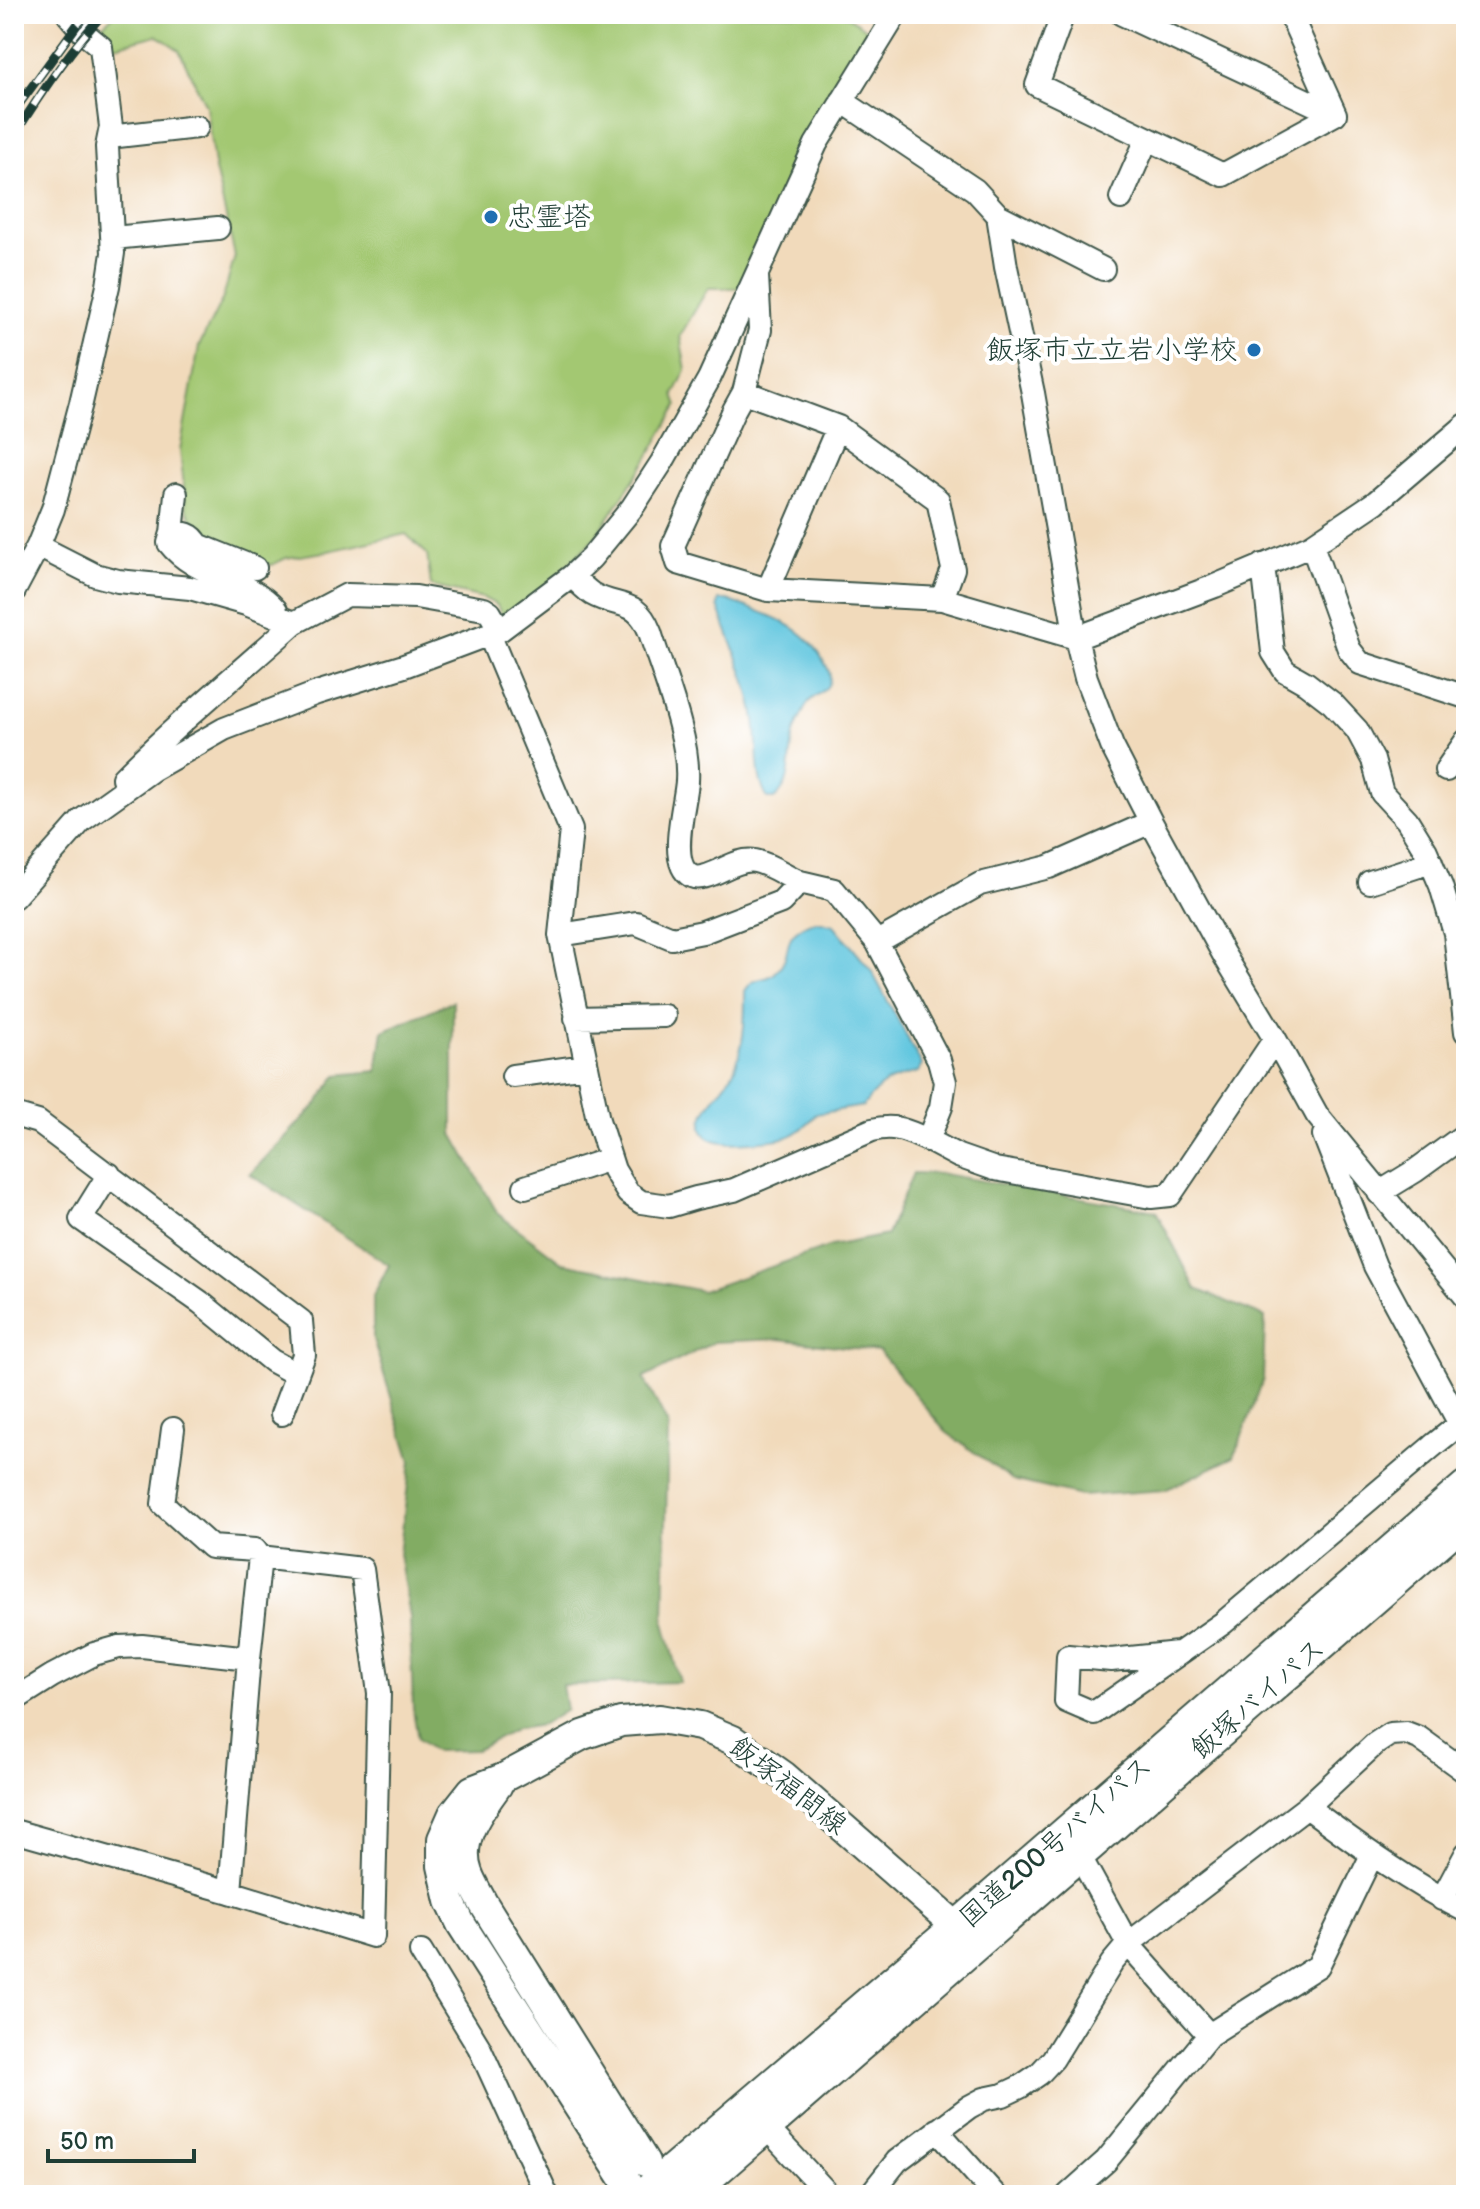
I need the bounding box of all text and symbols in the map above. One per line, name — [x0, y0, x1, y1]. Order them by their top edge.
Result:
place label: 忠霊塔 — [507, 201, 591, 234]
marker: 忠霊塔 — [482, 208, 500, 226]
place label: 飯塚市立立岩小学校 — [986, 334, 1238, 367]
marker: 飯塚市立立岩小学校 — [1245, 341, 1263, 359]
street label: 飯塚バイパス — [1184, 1632, 1332, 1766]
street label: 飯塚福間線 — [723, 1730, 853, 1842]
street label: 国道200号バイパス — [953, 1749, 1159, 1935]
scale bar — [48, 2113, 194, 2163]
text: 50 m — [60, 2127, 114, 2156]

